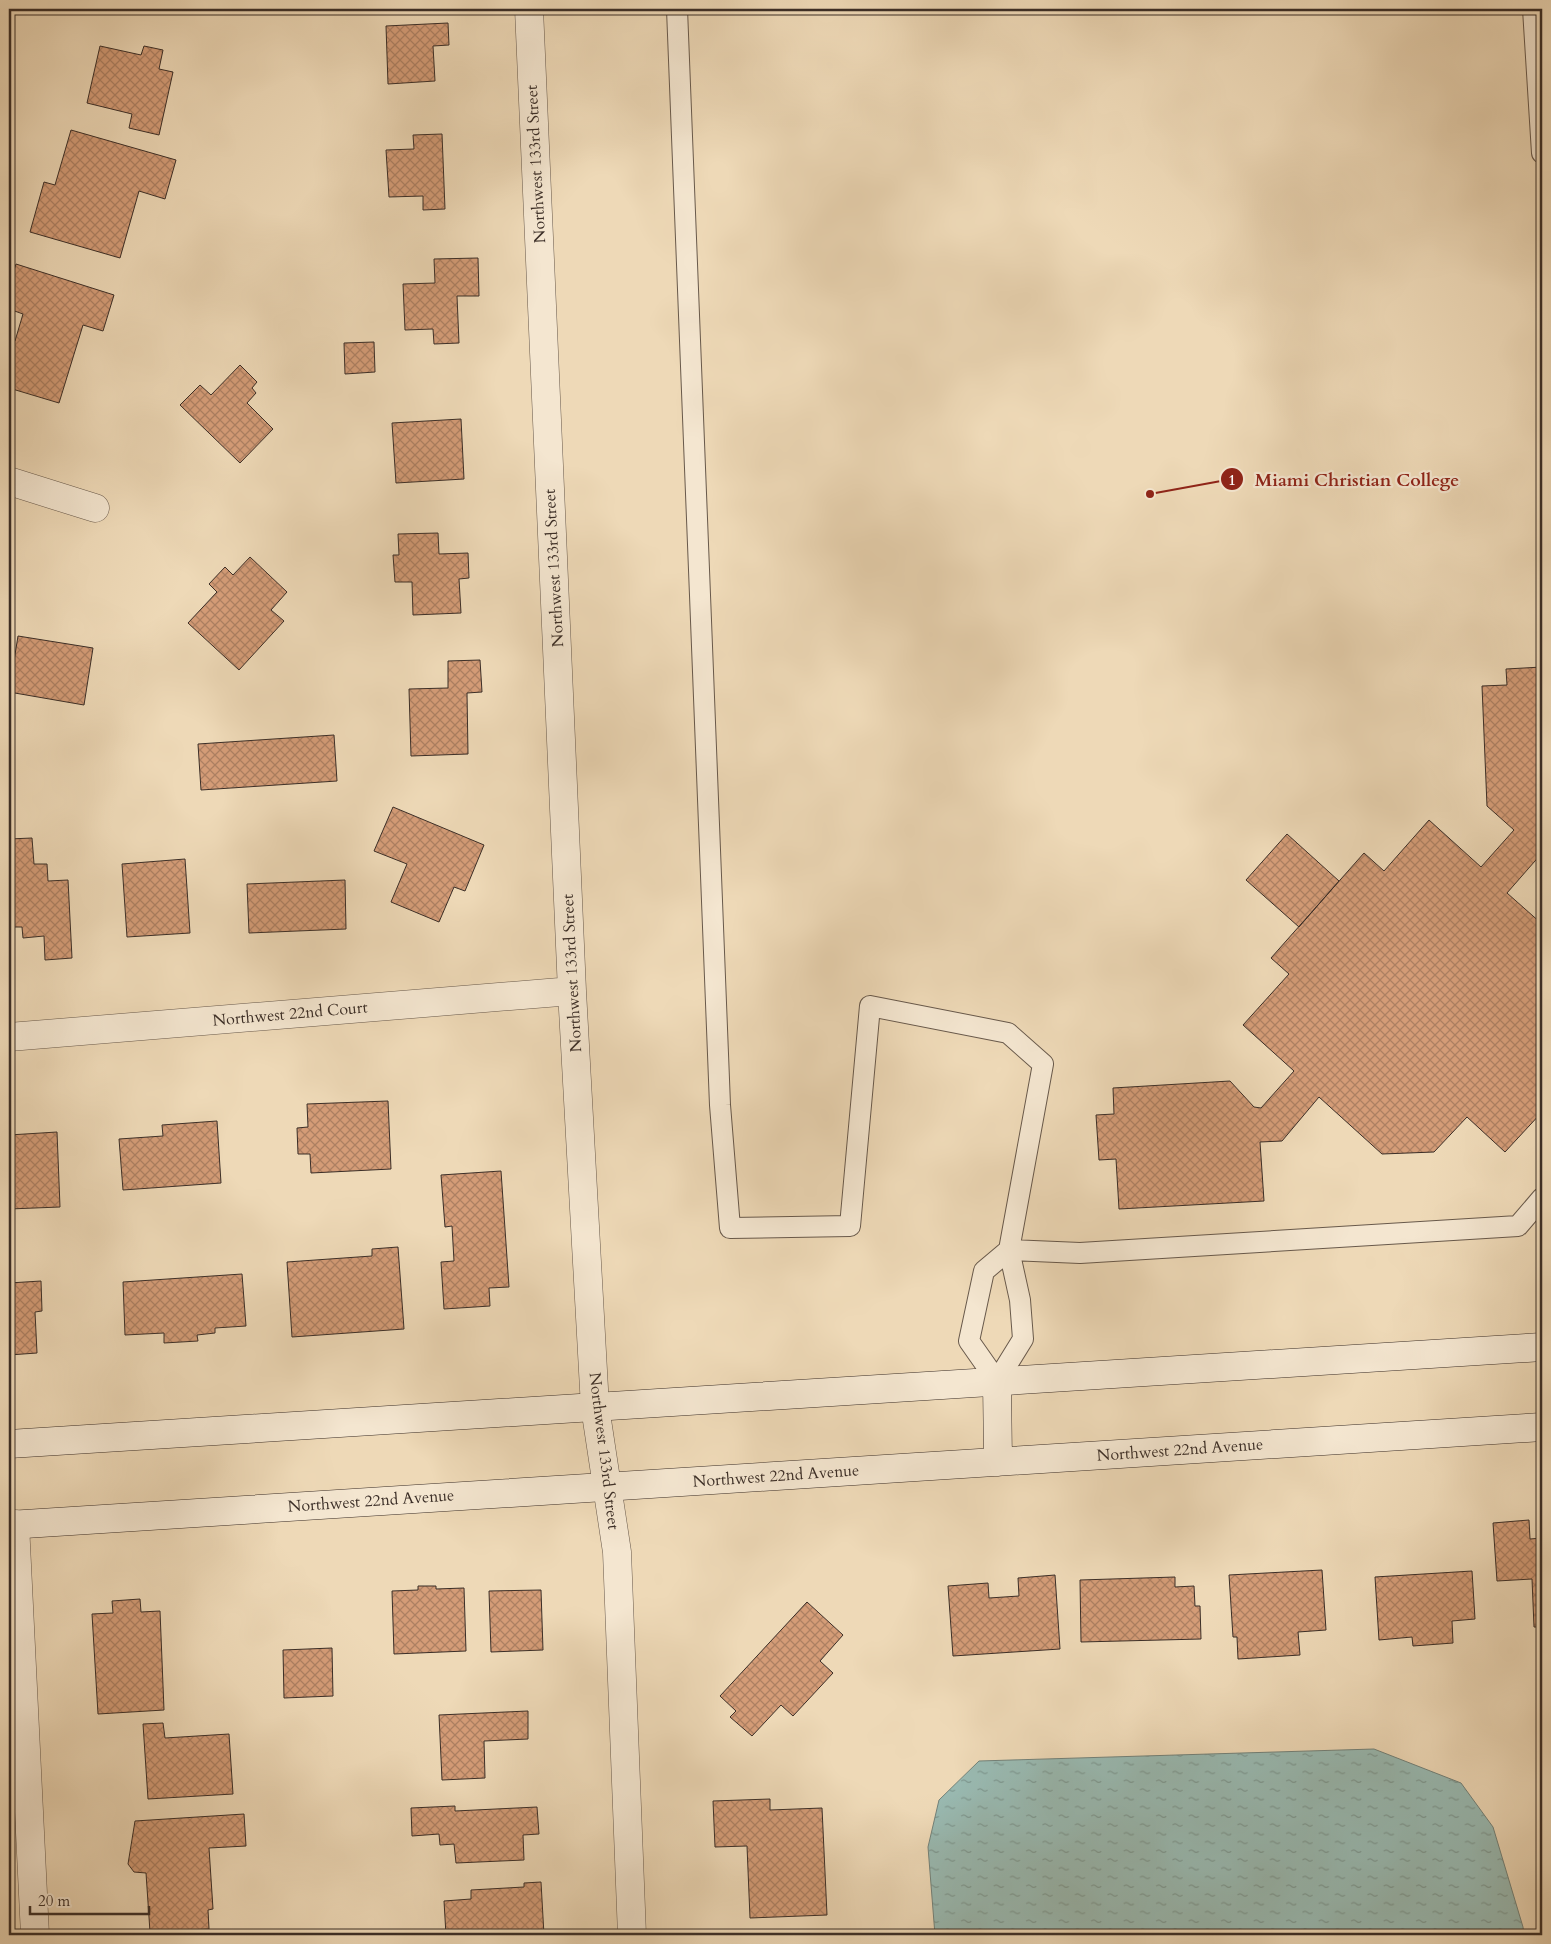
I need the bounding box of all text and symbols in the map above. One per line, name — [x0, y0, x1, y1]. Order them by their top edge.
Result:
street label: Northwest 133rd Street — [521, 84, 551, 244]
callout: Miami Christian College — [1219, 463, 1469, 496]
text: Miami Christian College — [1255, 468, 1459, 493]
text: 1 — [1228, 470, 1236, 490]
street label: Northwest 133rd Street — [539, 488, 569, 648]
street label: Northwest 133rd Street — [557, 893, 587, 1053]
street label: Northwest 22nd Court — [212, 996, 368, 1032]
street label: Northwest 133rd Street — [583, 1371, 625, 1531]
street label: Northwest 22nd Avenue — [1096, 1433, 1264, 1467]
street label: Northwest 22nd Avenue — [692, 1459, 860, 1493]
street label: Northwest 22nd Avenue — [287, 1484, 455, 1518]
scale bar — [30, 1884, 149, 1916]
text: 20 m — [38, 1891, 70, 1911]

